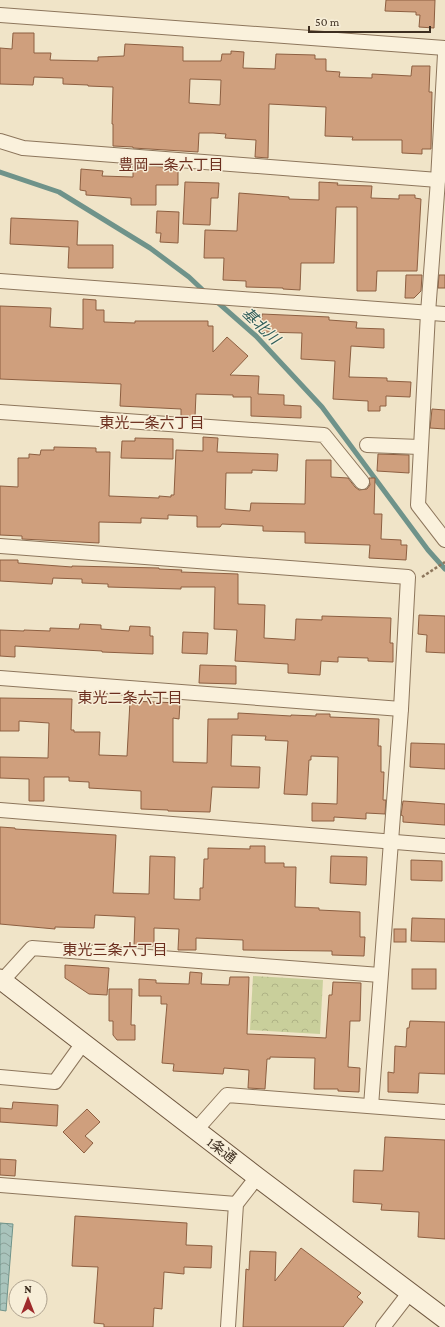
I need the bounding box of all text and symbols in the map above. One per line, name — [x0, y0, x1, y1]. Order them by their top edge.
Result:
scale bar — [309, 8, 430, 34]
text: 50 m — [315, 15, 340, 29]
district label: 豊岡一条六丁目 — [118, 157, 224, 173]
water label: 基北川 — [239, 305, 284, 349]
district label: 東光一条六丁目 — [99, 415, 205, 431]
district label: 東光二条六丁目 — [77, 690, 183, 706]
district label: 東光三条六丁目 — [62, 942, 168, 958]
street label: 1条通 — [204, 1134, 240, 1166]
north arrow — [8, 1279, 48, 1319]
text: N — [24, 1283, 32, 1295]

